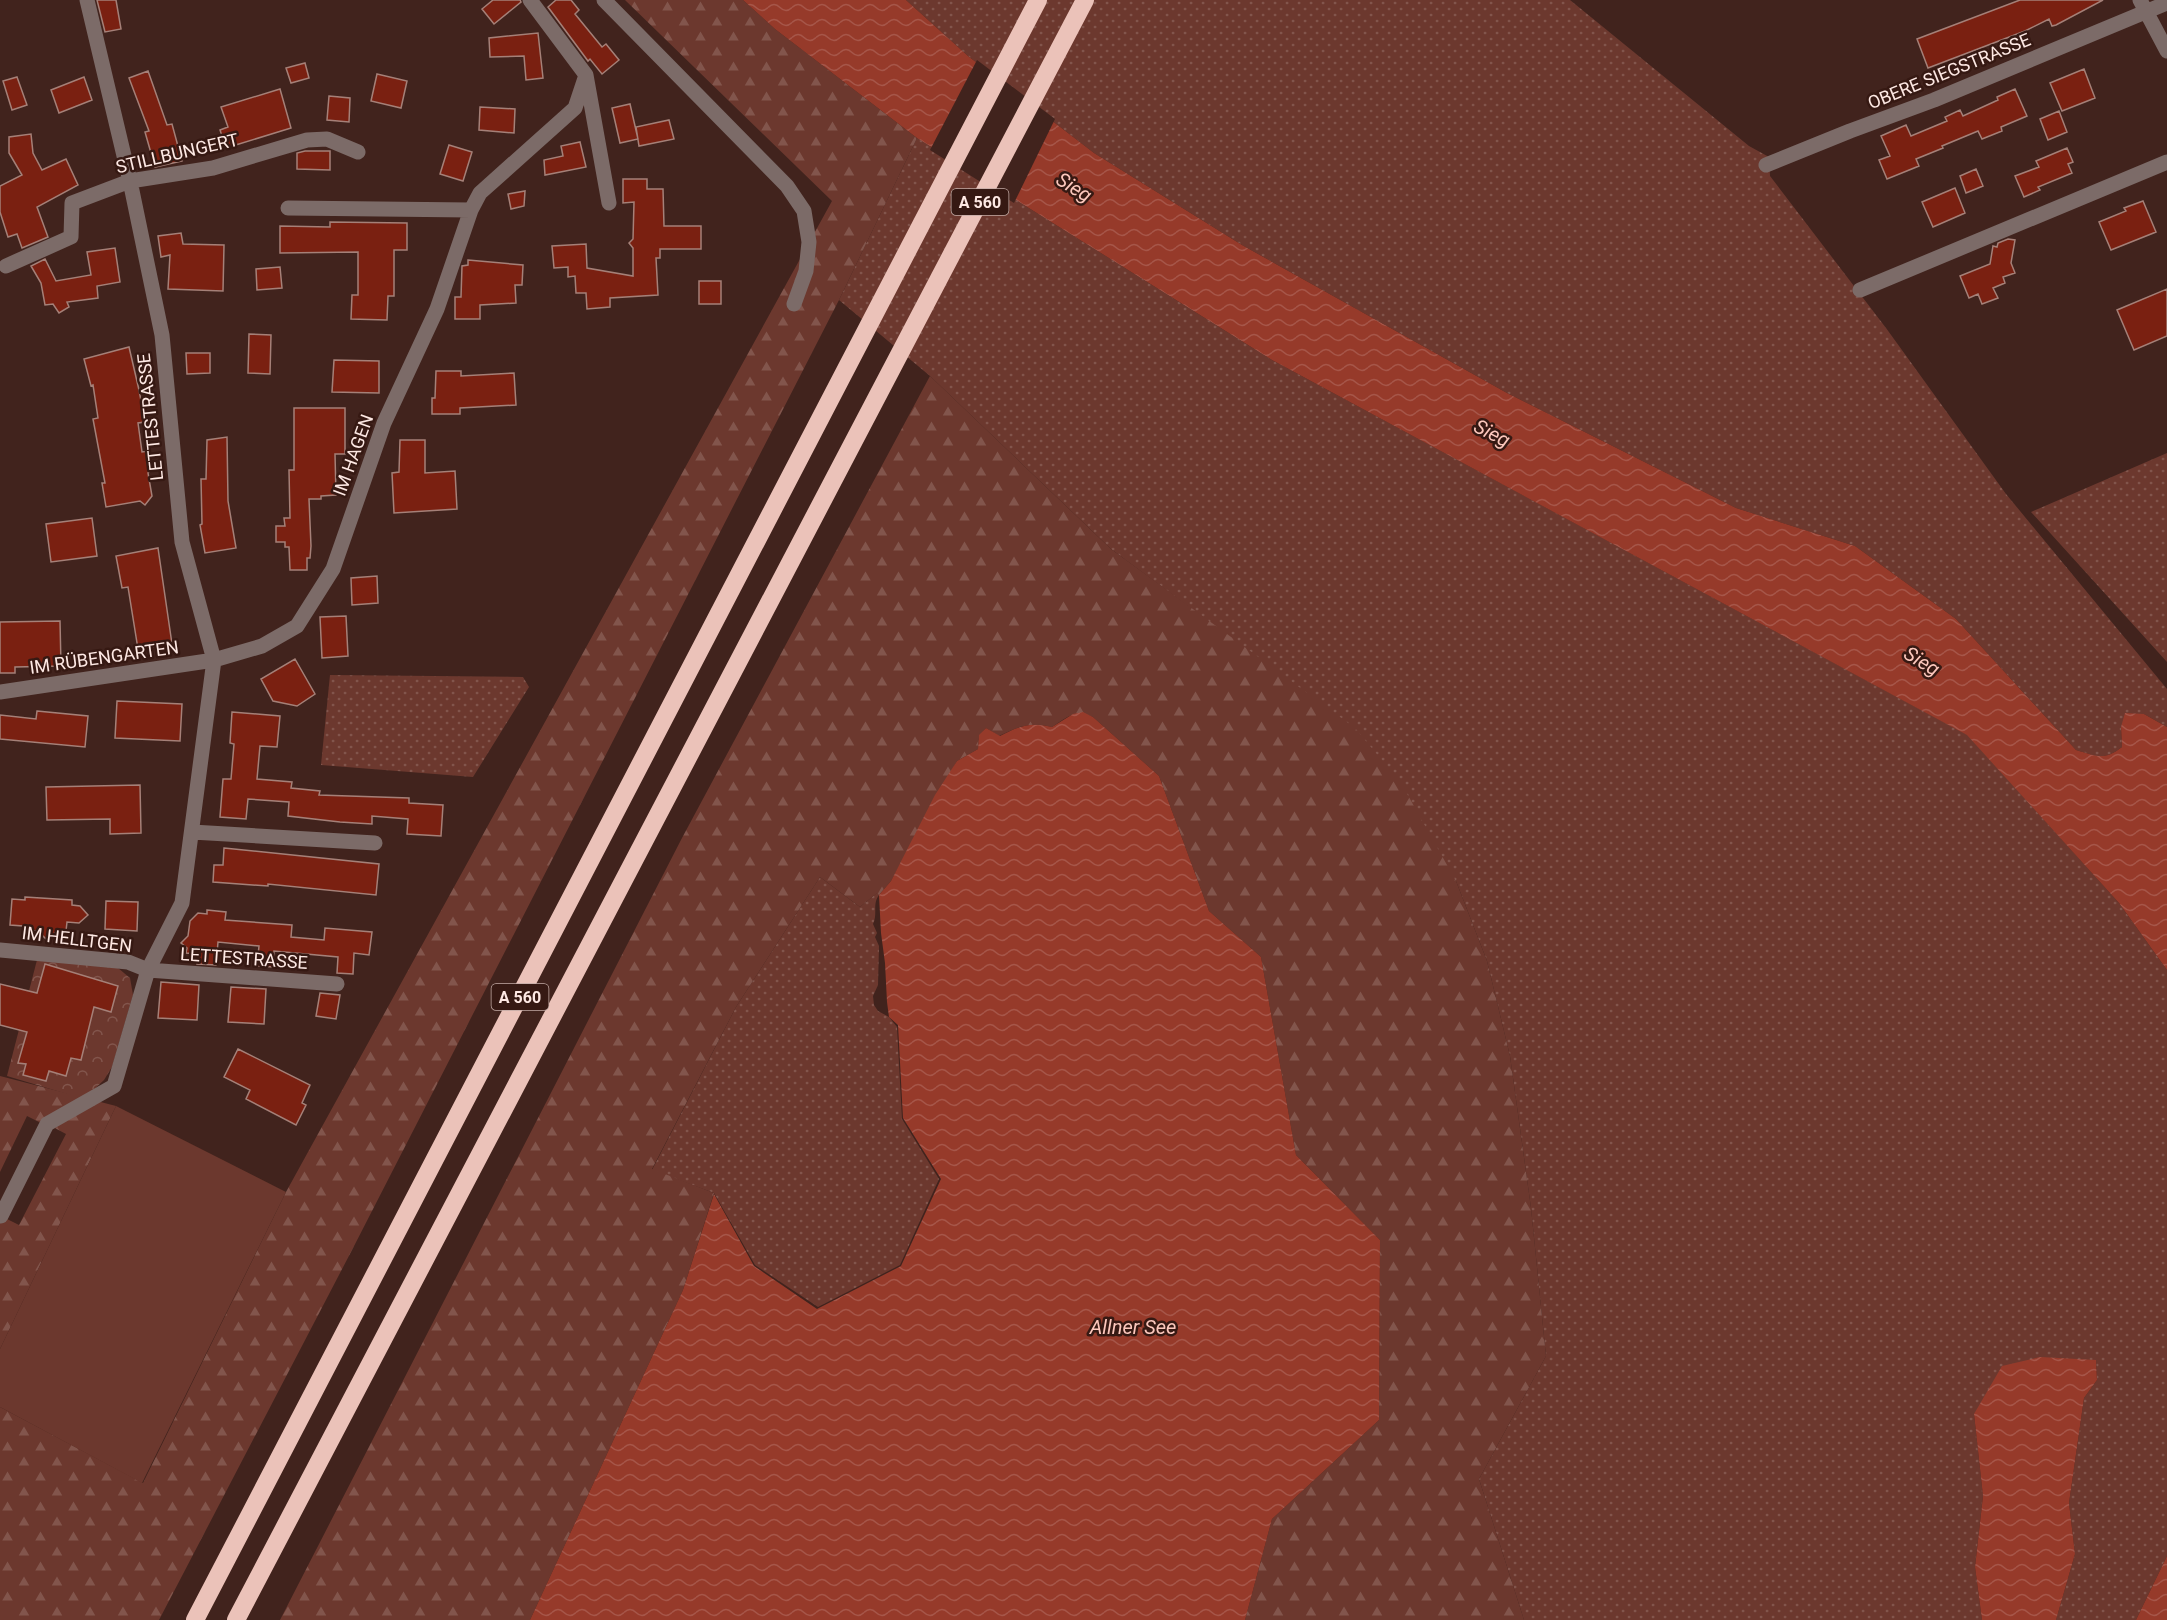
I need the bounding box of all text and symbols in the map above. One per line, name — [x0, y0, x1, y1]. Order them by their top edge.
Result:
street label: OBERE SIEGSTRASSE — [1865, 29, 2033, 113]
street label: STILLBUNGERT — [114, 129, 241, 177]
water label: Sieg — [1052, 167, 1096, 207]
road number: A 560 — [952, 189, 1008, 215]
street label: LETTESTRASSE — [133, 352, 167, 482]
street label: IM HAGEN — [329, 411, 377, 499]
water label: Sieg — [1470, 414, 1514, 452]
street label: IM RÜBENGARTEN — [28, 636, 180, 678]
water label: Sieg — [1900, 641, 1944, 681]
street label: IM HELLTGEN — [21, 922, 133, 956]
street label: LETTESTRASSE — [180, 943, 308, 973]
road number: A 560 — [492, 984, 548, 1010]
water label: Allner See — [1089, 1315, 1176, 1339]

